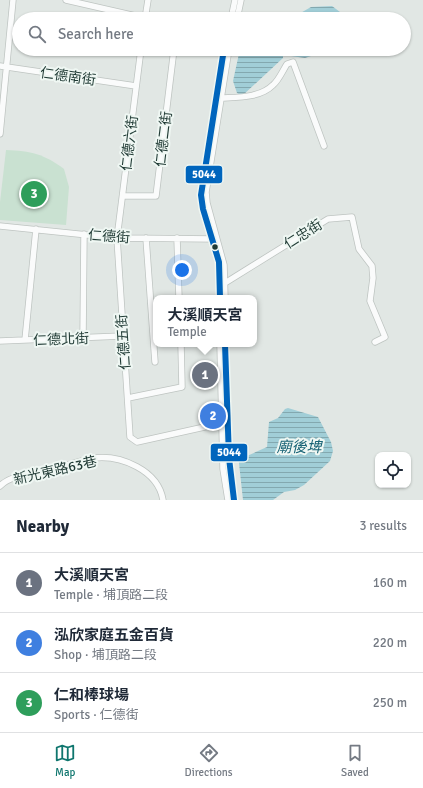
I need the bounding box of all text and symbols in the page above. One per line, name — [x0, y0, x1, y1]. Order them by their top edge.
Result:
search box — [12, 12, 411, 56]
icon: search — [26, 23, 48, 45]
text: Search here — [58, 25, 134, 43]
street label: 仁德南街 — [39, 64, 97, 89]
street label: 仁德二街 — [152, 110, 175, 168]
street label: 仁德六街 — [118, 114, 141, 172]
line badge: 5044 — [185, 165, 223, 184]
text: 5044 — [192, 168, 216, 181]
pin: 3 — [21, 179, 47, 209]
street label: 仁忠街 — [281, 216, 326, 253]
street label: 仁德街 — [87, 227, 131, 246]
unlabelled marker — [210, 242, 220, 252]
your location — [172, 260, 192, 280]
popup — [153, 295, 257, 347]
text: 大溪順天宮 — [167, 306, 243, 324]
street label: 仁德五街 — [113, 313, 134, 370]
text: Temple — [167, 324, 207, 340]
street label: 仁德北街 — [33, 330, 89, 349]
pin: 1 — [192, 360, 218, 390]
pin: 2 — [200, 401, 226, 431]
water label: 廟後埤 — [276, 438, 323, 456]
line badge: 5044 — [210, 443, 248, 462]
text: 5044 — [217, 446, 241, 459]
map controls — [375, 452, 411, 488]
button: locate — [375, 452, 411, 488]
street label: 新光東路63巷 — [12, 453, 98, 488]
text: Nearby — [16, 516, 69, 537]
text: 3 results — [359, 518, 407, 534]
text: 大溪順天宮 — [54, 566, 129, 584]
text: 1 — [25, 575, 33, 591]
text: 160 m — [373, 575, 407, 591]
text: Temple · 埔頂路二段 — [54, 587, 168, 603]
text: 泓欣家庭五金百貨 — [54, 626, 174, 644]
text: 2 — [25, 635, 33, 651]
text: 220 m — [373, 635, 407, 651]
text: Shop · 埔頂路二段 — [54, 647, 157, 663]
text: 仁和棒球場 — [54, 686, 129, 704]
text: 3 — [25, 695, 33, 711]
text: 250 m — [373, 695, 407, 711]
text: Sports · 仁德街 — [54, 707, 139, 723]
tab: Map — [54, 742, 76, 779]
tab: Directions — [185, 742, 233, 779]
tab: Saved — [341, 742, 369, 779]

